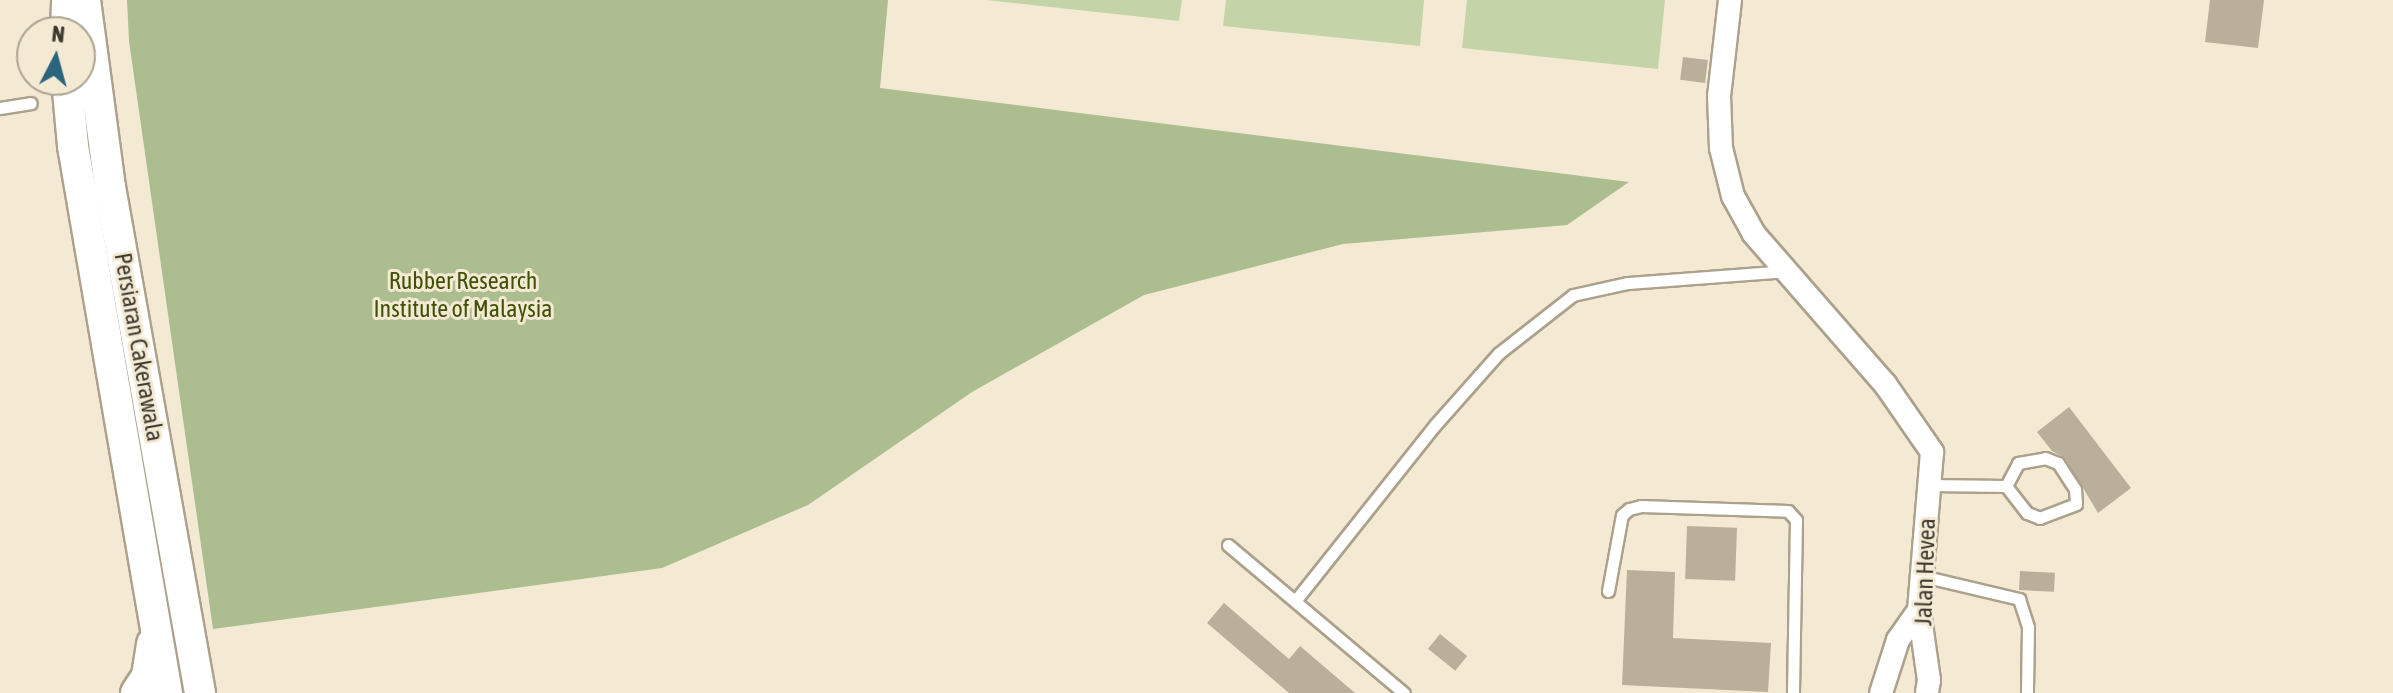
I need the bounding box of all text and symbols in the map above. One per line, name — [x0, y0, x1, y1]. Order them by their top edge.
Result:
north arrow — [16, 16, 96, 96]
text: N — [50, 21, 66, 48]
street label: Persiaran Cakerawala — [108, 251, 170, 443]
park label: Rubber Research Institute of Malaysia — [373, 267, 553, 323]
street label: Jalan Hevea — [1909, 518, 1941, 626]

